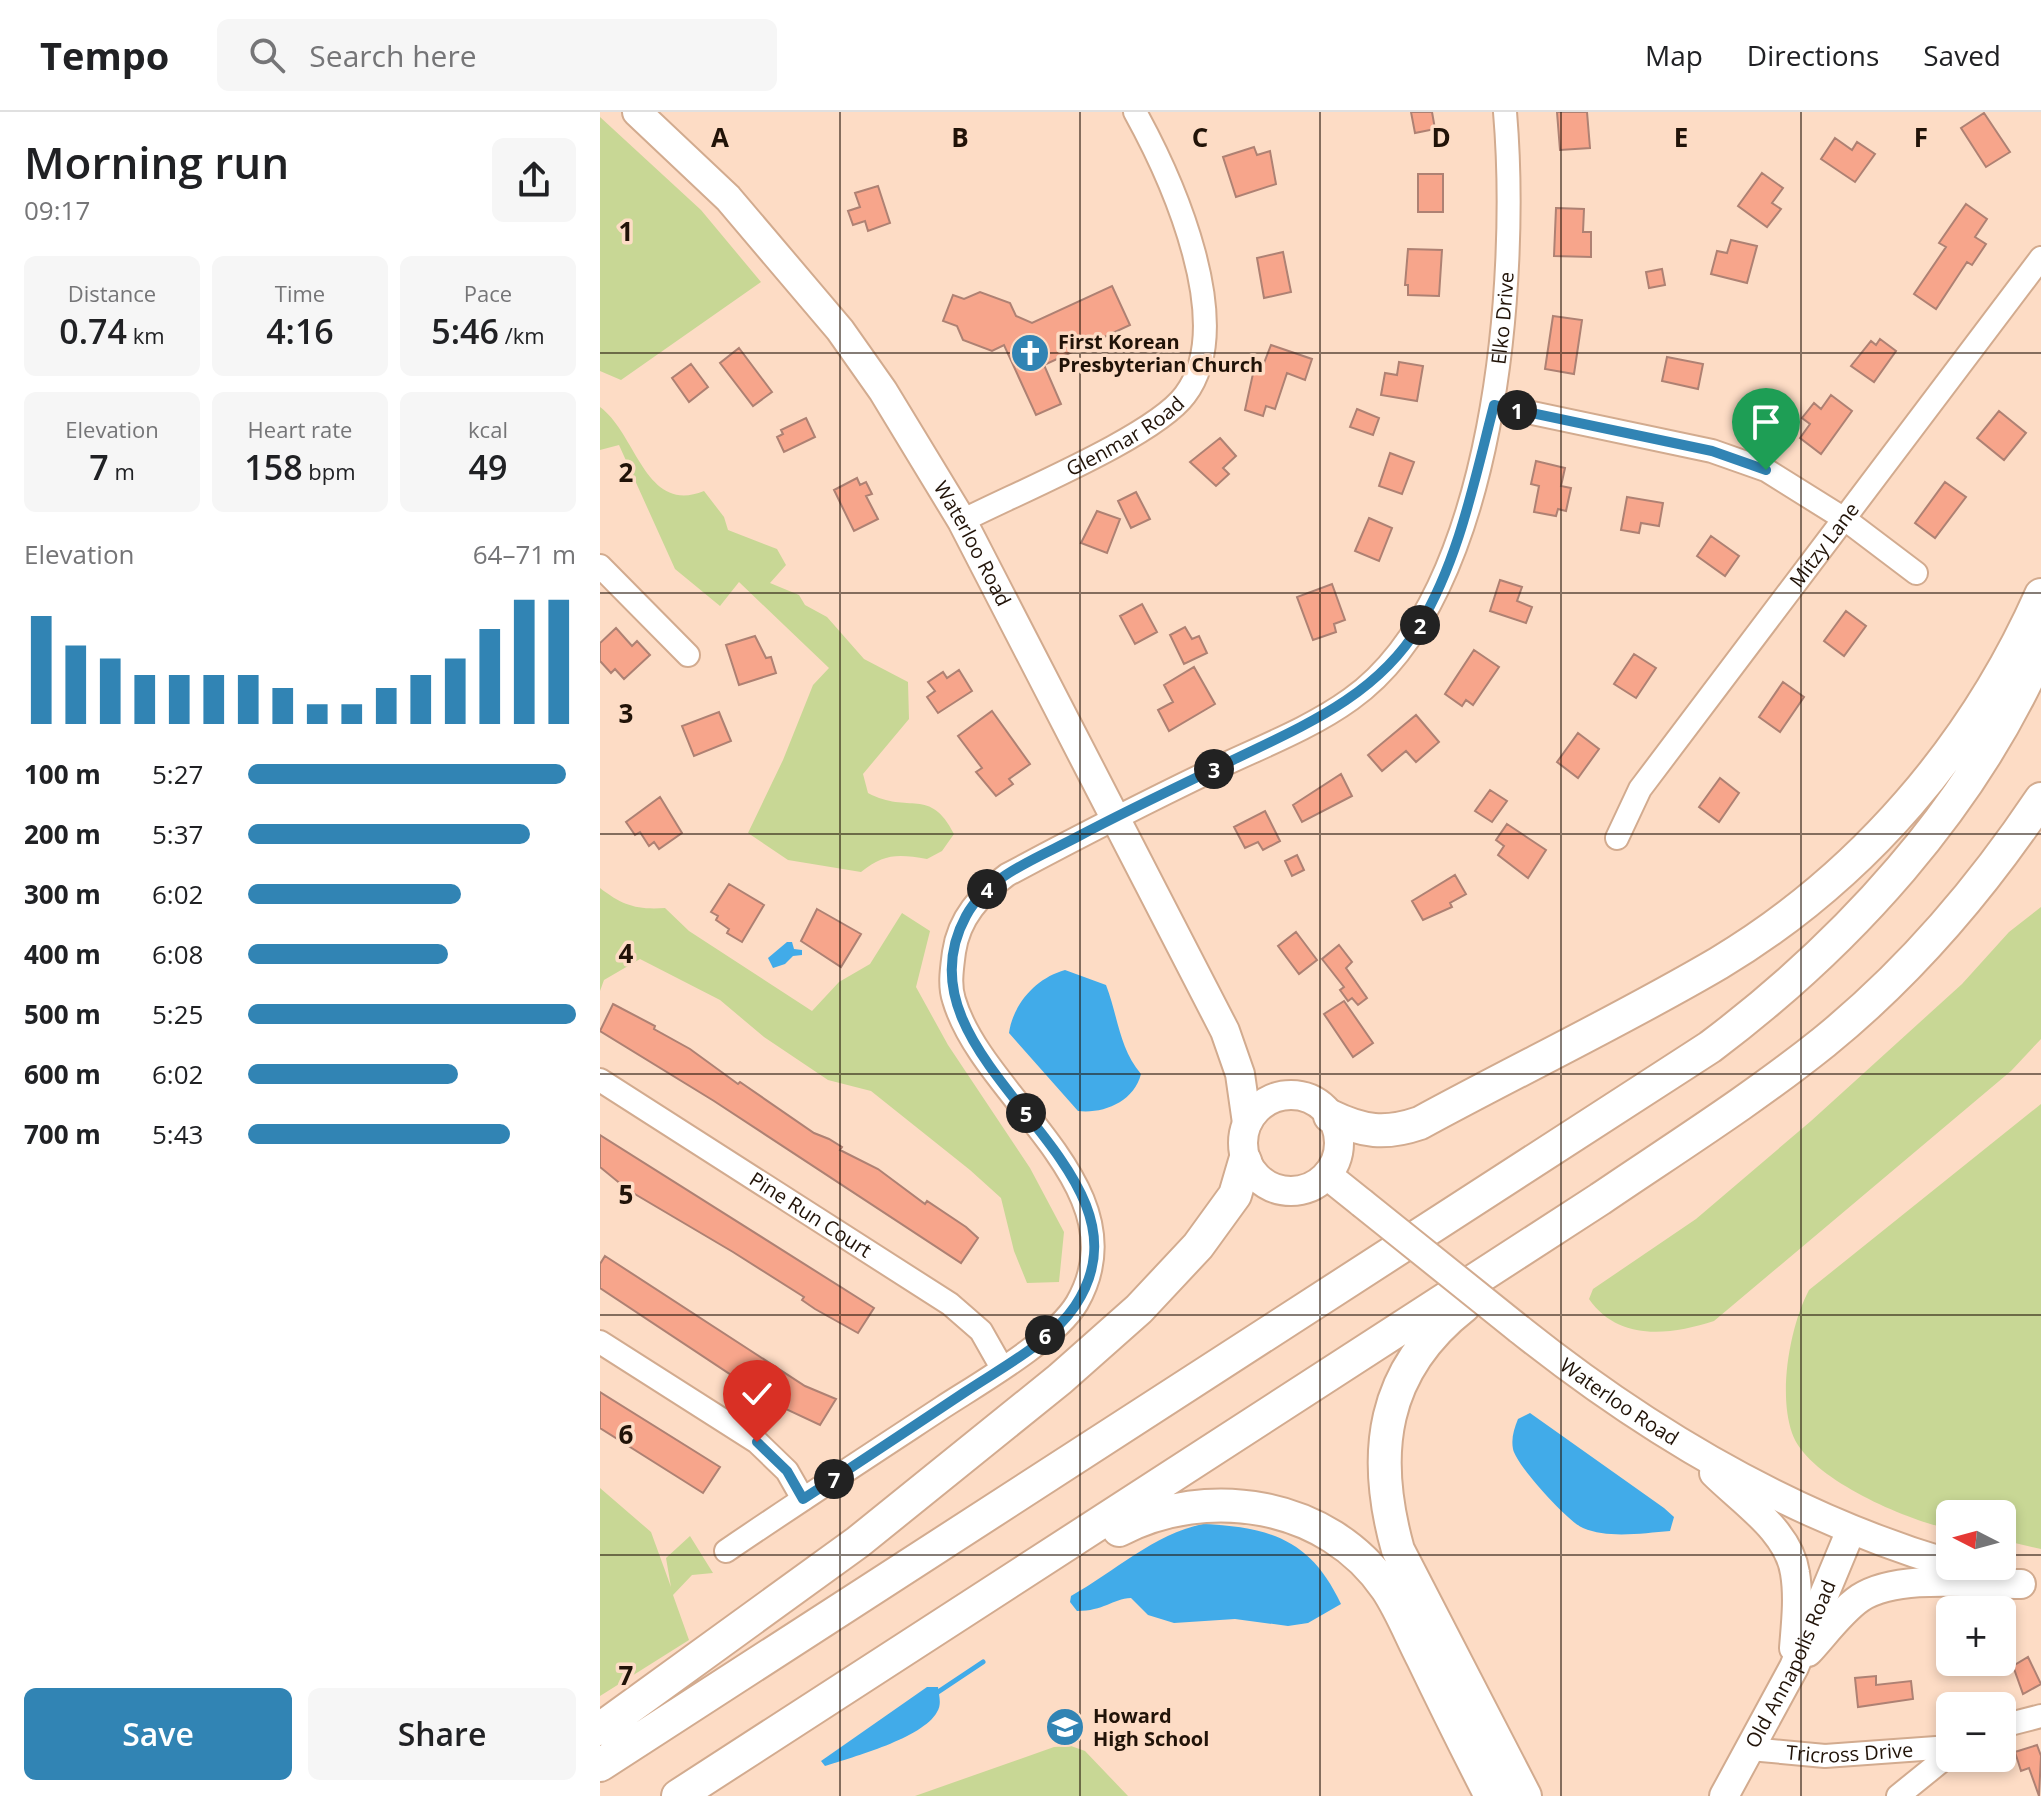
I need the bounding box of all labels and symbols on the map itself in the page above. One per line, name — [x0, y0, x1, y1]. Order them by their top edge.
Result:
text: A — [711, 119, 729, 155]
text: B — [951, 119, 969, 155]
text: C — [1192, 119, 1208, 155]
text: D — [1431, 119, 1451, 155]
text: E — [1674, 119, 1688, 155]
text: F — [1914, 119, 1928, 155]
text: 1 — [619, 213, 633, 249]
street label: Elko Drive — [1484, 271, 1520, 366]
place label: First Korean Presbyterian Church — [1058, 328, 1263, 378]
church icon: First Korean Presbyterian Church — [1009, 332, 1051, 374]
pin — [1732, 388, 1800, 470]
street label: Glenmar Road — [1061, 390, 1190, 482]
pin: 1 — [1497, 390, 1537, 430]
text: 2 — [619, 454, 634, 490]
street label: Waterloo Road — [928, 476, 1018, 611]
street label: Mitzy Lane — [1783, 497, 1865, 593]
pin: 2 — [1400, 605, 1440, 645]
text: 3 — [619, 695, 633, 731]
pin: 3 — [1194, 749, 1234, 789]
pin: 4 — [967, 869, 1007, 909]
text: 4 — [619, 935, 634, 971]
pin: 5 — [1006, 1093, 1046, 1133]
street label: Pine Run Court — [745, 1165, 877, 1263]
text: 5 — [619, 1176, 633, 1212]
pin: 6 — [1025, 1315, 1065, 1355]
street label: Waterloo Road — [1555, 1351, 1684, 1451]
pin — [723, 1360, 791, 1442]
text: 6 — [619, 1416, 634, 1452]
pin: 7 — [814, 1459, 854, 1499]
north arrow — [1936, 1500, 2016, 1580]
street label: Old Annapolis Road — [1739, 1576, 1842, 1753]
text: 7 — [619, 1657, 634, 1693]
place label: Howard High School — [1093, 1702, 1209, 1752]
school or university icon: Howard High School — [1044, 1706, 1086, 1748]
street label: Tricross Drive — [1785, 1736, 1914, 1769]

